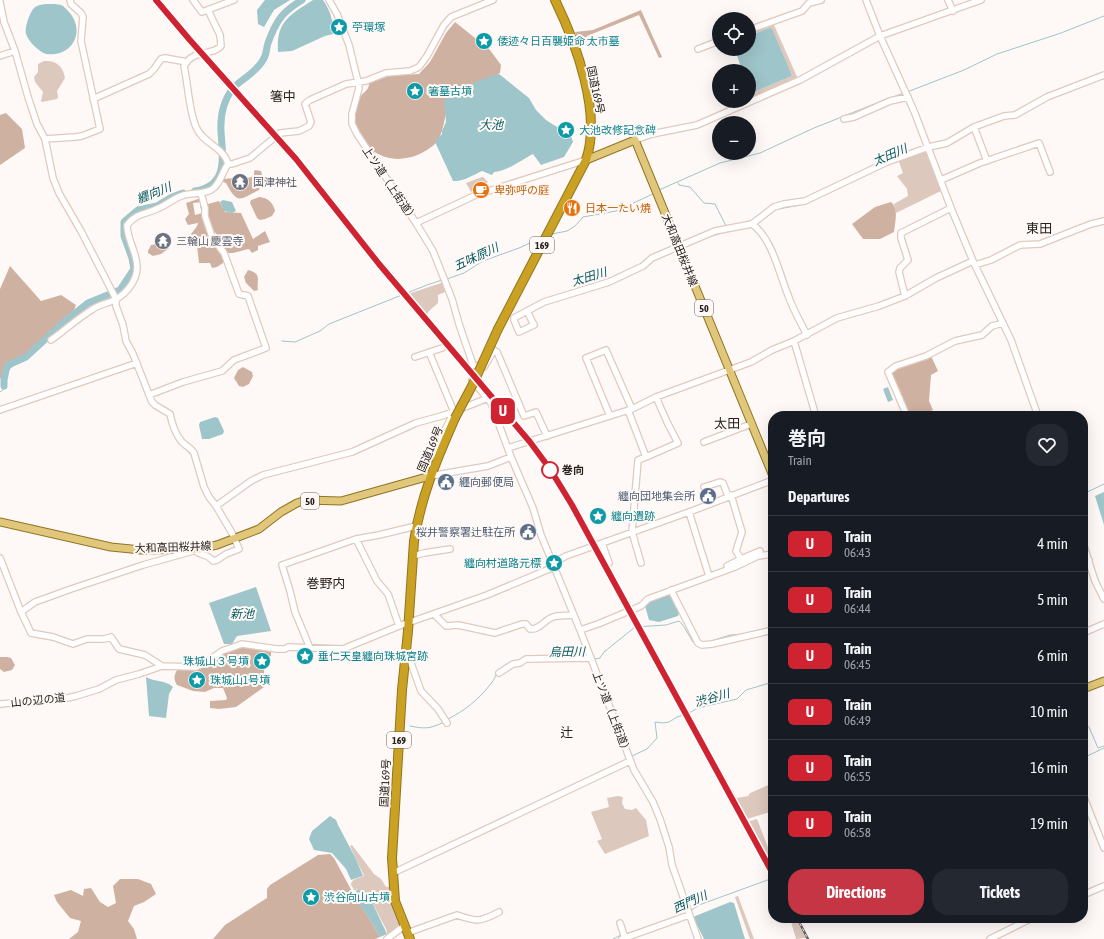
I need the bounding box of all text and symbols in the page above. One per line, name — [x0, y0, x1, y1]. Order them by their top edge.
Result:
map controls — [712, 12, 756, 160]
button: locate — [712, 12, 756, 56]
place icon: 苧環塚 — [329, 17, 349, 37]
place label: 苧環塚 — [352, 21, 385, 33]
place icon: 倭迹々日百襲姫命 太市墓 — [474, 31, 494, 51]
place label: 倭迹々日百襲姫命 太市墓 — [497, 35, 620, 47]
button: + — [712, 64, 756, 108]
street label: 国道169号 — [585, 65, 607, 115]
place icon: 箸墓古墳 — [405, 81, 425, 101]
place label: 箸墓古墳 — [428, 85, 472, 97]
district label: 箸中 — [270, 89, 296, 104]
button: − — [712, 116, 756, 160]
water label: 大池 — [479, 118, 504, 132]
place icon: 大池改修記念碑 — [556, 120, 576, 140]
place label: 大池改修記念碑 — [579, 124, 656, 136]
water label: 太田川 — [871, 141, 911, 168]
street label: 上ツ道（上街道） — [360, 144, 420, 224]
temple icon: 国津神社 — [230, 172, 250, 192]
place label: 国津神社 — [253, 176, 297, 188]
water label: 纒向川 — [135, 179, 175, 206]
cafe icon: 卑弥呼の庭 — [471, 180, 491, 200]
place label: 卑弥呼の庭 — [494, 184, 549, 196]
restaurant icon: 日本一たい焼 — [562, 198, 582, 218]
place label: 日本一たい焼 — [585, 202, 651, 214]
street label: 大和高田桜井線 — [660, 212, 700, 288]
district label: 東田 — [1026, 221, 1052, 236]
temple icon: 三輪山 慶雲寺 — [153, 231, 173, 251]
place label: 三輪山 慶雲寺 — [176, 235, 244, 247]
road number: 169 — [530, 237, 554, 253]
water label: 五味原川 — [451, 240, 503, 273]
water label: 太田川 — [570, 264, 610, 289]
road number: 50 — [695, 300, 713, 316]
line badge: U — [490, 398, 516, 424]
text: U — [499, 403, 507, 419]
district label: 太田 — [714, 416, 740, 431]
street label: 国道169号 — [415, 424, 445, 474]
button: heart — [1026, 424, 1068, 466]
text: 巻向 — [788, 427, 826, 449]
text: Train — [788, 453, 812, 468]
marker: 巻向 — [541, 461, 559, 479]
place label: 巻向 — [562, 464, 584, 476]
public building icon: 纒向郵便局 — [436, 472, 456, 492]
place label: 纒向郵便局 — [459, 476, 514, 488]
public building icon: 纏向団地集会所 — [698, 486, 718, 506]
text: Departures — [788, 488, 850, 505]
place label: 纏向団地集会所 — [618, 490, 696, 502]
road number: 50 — [301, 493, 319, 509]
place icon: 纏向遺跡 — [588, 506, 608, 526]
place label: 纏向遺跡 — [611, 510, 655, 522]
public building icon: 桜井警察署辻駐在所 — [518, 522, 538, 542]
place label: 桜井警察署辻駐在所 — [416, 526, 516, 538]
text: Train — [844, 528, 872, 545]
text: 4 min — [1037, 535, 1068, 552]
text: U — [806, 536, 814, 552]
street label: 大和高田桜井線 — [134, 540, 212, 554]
text: 06:43 — [844, 545, 871, 560]
place icon: 纏向村道路元標 — [544, 553, 564, 573]
place label: 纏向村道路元標 — [464, 557, 541, 569]
district label: 巻野内 — [306, 576, 346, 591]
text: Train — [844, 584, 872, 601]
text: 5 min — [1037, 591, 1068, 608]
text: U — [806, 592, 814, 608]
text: 06:44 — [844, 601, 871, 616]
water label: 新池 — [230, 607, 255, 621]
text: Train — [844, 640, 872, 657]
water label: 烏田川 — [549, 645, 587, 659]
place icon: 垂仁天皇纏向珠城宮跡 — [295, 646, 315, 666]
text: 6 min — [1037, 647, 1068, 664]
text: U — [806, 648, 814, 664]
place label: 垂仁天皇纏向珠城宮跡 — [318, 650, 428, 662]
place icon: 珠城山３号墳 — [252, 651, 272, 671]
place label: 珠城山３号墳 — [183, 655, 249, 667]
text: 06:45 — [844, 657, 871, 672]
place icon: 珠城山1号墳 — [187, 670, 207, 690]
street label: 上ツ道（上街道） — [591, 670, 633, 756]
place label: 珠城山1号墳 — [210, 674, 270, 686]
water label: 渋谷川 — [693, 686, 733, 710]
street label: 山の辺の道 — [10, 691, 66, 709]
text: Train — [844, 696, 872, 713]
text: 10 min — [1030, 703, 1068, 720]
text: U — [806, 704, 814, 720]
text: 06:49 — [844, 713, 871, 728]
district label: 辻 — [560, 725, 574, 740]
road number: 169 — [387, 732, 411, 748]
text: Train — [844, 752, 872, 769]
street label: 国道169号 — [378, 758, 392, 808]
text: 16 min — [1030, 759, 1068, 776]
text: U — [806, 760, 814, 776]
text: 06:55 — [844, 769, 871, 784]
text: Train — [844, 808, 872, 825]
text: 19 min — [1030, 815, 1068, 832]
text: U — [806, 816, 814, 832]
text: 06:58 — [844, 825, 871, 840]
button: Directions — [788, 869, 924, 915]
button: Tickets — [932, 869, 1068, 915]
place icon: 渋谷向山古墳 — [301, 887, 321, 907]
water label: 西門川 — [671, 887, 711, 916]
place label: 渋谷向山古墳 — [324, 891, 390, 903]

